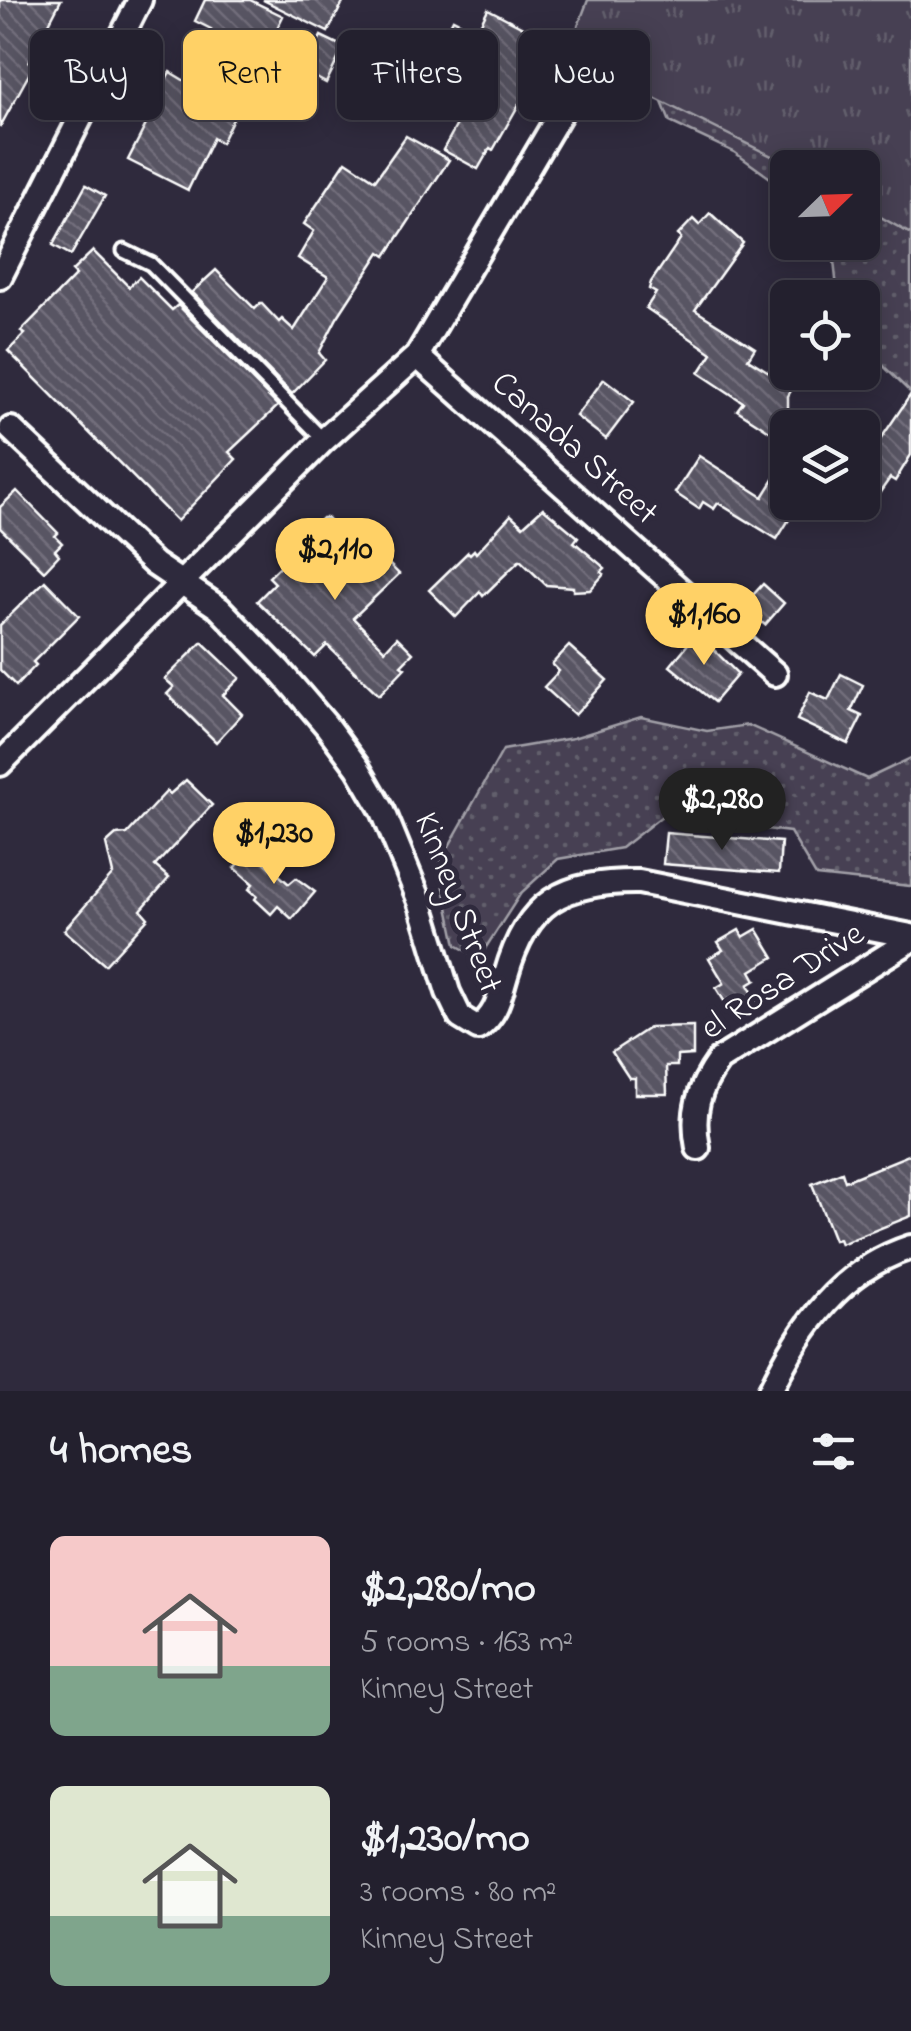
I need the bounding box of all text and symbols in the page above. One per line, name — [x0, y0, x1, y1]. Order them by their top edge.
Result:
chip: Buy — [30, 30, 163, 120]
chip: Rent — [183, 30, 317, 120]
chip: Filters — [337, 30, 498, 120]
chip: New — [518, 30, 650, 120]
north arrow — [770, 150, 880, 260]
map controls — [770, 150, 880, 520]
button: locate — [770, 280, 880, 390]
street label: Canada Street — [479, 360, 669, 538]
button: layers — [770, 410, 880, 520]
pin: $2,110 — [254, 518, 416, 603]
text: $2,110 — [298, 527, 372, 574]
pin: $1,160 — [623, 583, 785, 668]
text: $1,160 — [667, 592, 741, 639]
pin: $2,280 — [641, 768, 803, 853]
text: $2,280 — [681, 777, 763, 824]
pin: $1,230 — [193, 802, 355, 887]
street label: Kinney Street — [399, 805, 515, 1001]
text: $1,230 — [235, 811, 313, 858]
street label: el Rosa Drive — [691, 910, 875, 1054]
text: 4 homes — [50, 1421, 192, 1482]
icon: filters — [806, 1424, 861, 1479]
text: $2,280/mo — [360, 1559, 536, 1620]
icon: home — [130, 1576, 250, 1696]
text: 5 rooms · 163 m² — [360, 1620, 573, 1667]
text: Kinney Street — [360, 1667, 534, 1714]
text: $1,230/mo — [360, 1809, 530, 1870]
icon: home — [130, 1826, 250, 1946]
text: 3 rooms · 80 m² — [360, 1870, 557, 1917]
text: Kinney Street — [360, 1917, 534, 1964]

